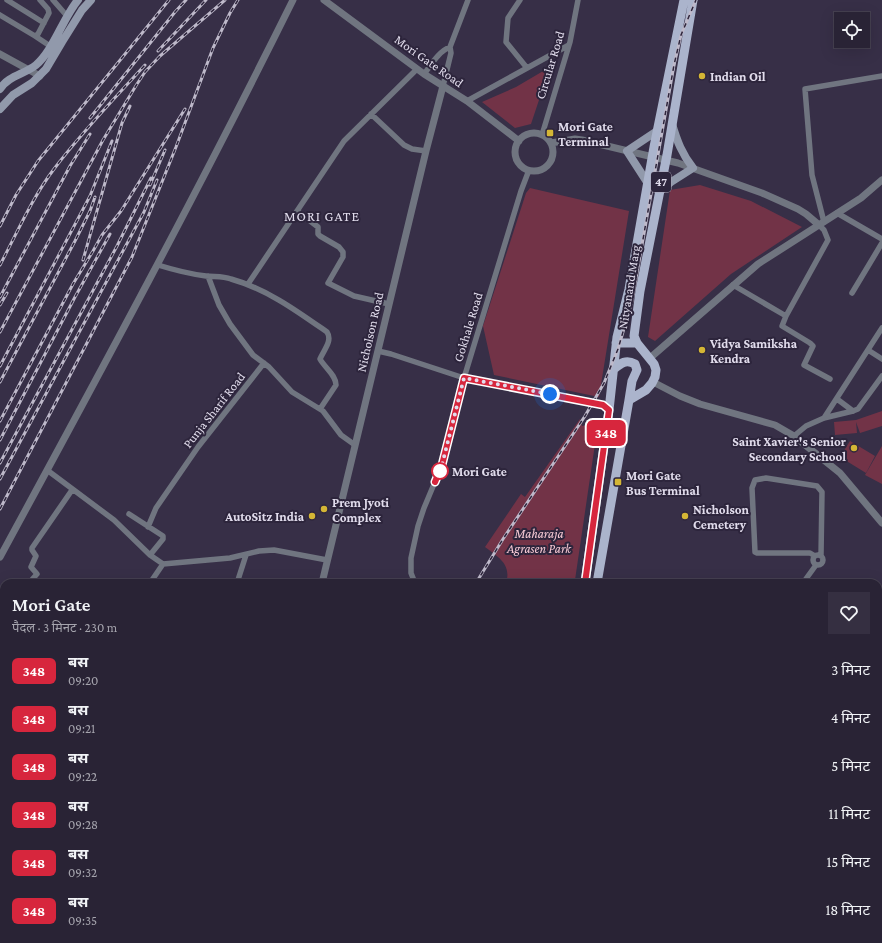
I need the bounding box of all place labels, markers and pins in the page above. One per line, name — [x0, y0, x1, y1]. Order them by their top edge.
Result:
place label: Indian Oil — [710, 69, 766, 84]
marker: Indian Oil — [697, 71, 707, 81]
place label: Mori Gate Terminal — [558, 119, 613, 149]
marker: Mori Gate Terminal — [545, 128, 555, 138]
place label: Vidya Samiksha Kendra — [709, 336, 798, 366]
marker: Vidya Samiksha Kendra — [697, 345, 707, 355]
place label: Saint Xavier's Senior Secondary School — [732, 434, 847, 464]
marker: Saint Xavier's Senior Secondary School — [849, 443, 859, 453]
marker: Mori Gate — [431, 462, 449, 480]
place label: Mori Gate — [452, 464, 507, 479]
place label: Mori Gate Bus Terminal — [626, 468, 700, 498]
marker: Mori Gate Bus Terminal — [613, 477, 623, 487]
place label: Prem Jyoti Complex — [332, 495, 389, 525]
place label: Nicholson Cemetery — [693, 502, 749, 532]
marker: Prem Jyoti Complex — [319, 504, 329, 514]
place label: AutoSitz India — [224, 509, 305, 524]
marker: AutoSitz India — [307, 511, 317, 521]
marker: Nicholson Cemetery — [680, 511, 690, 521]

